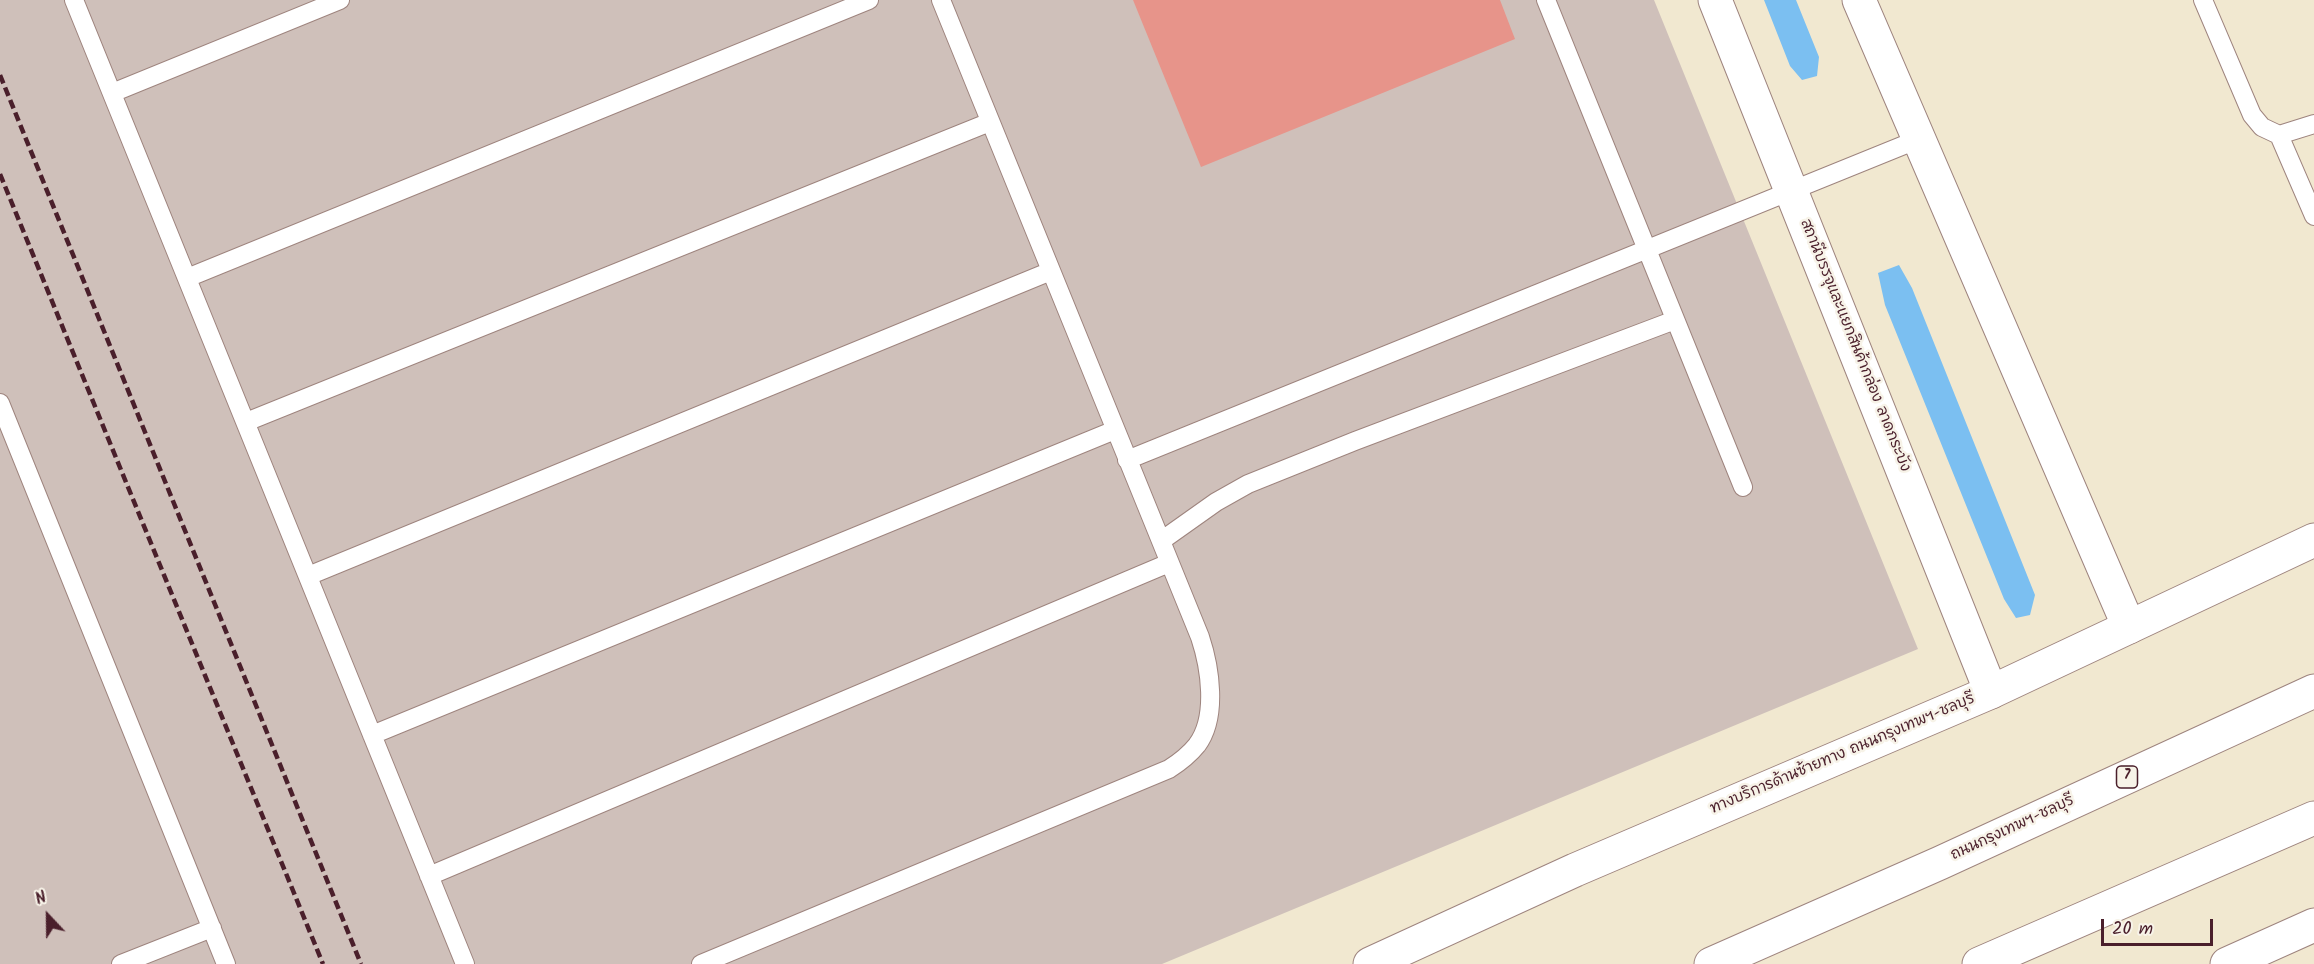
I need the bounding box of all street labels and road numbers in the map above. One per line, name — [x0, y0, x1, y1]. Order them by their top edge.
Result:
street label: สถานีบรรจุและแยกสินค้ากล่อง ลาดกระบัง — [1795, 217, 1913, 475]
street label: ทางบริการด้านซ้ายทาง ถนนกรุงเทพฯ-ชลบุรี — [1708, 691, 1978, 819]
road number: 7 — [2116, 766, 2138, 788]
street label: ถนนกรุงเทพฯ-ชลบุรี — [1948, 793, 2078, 865]

